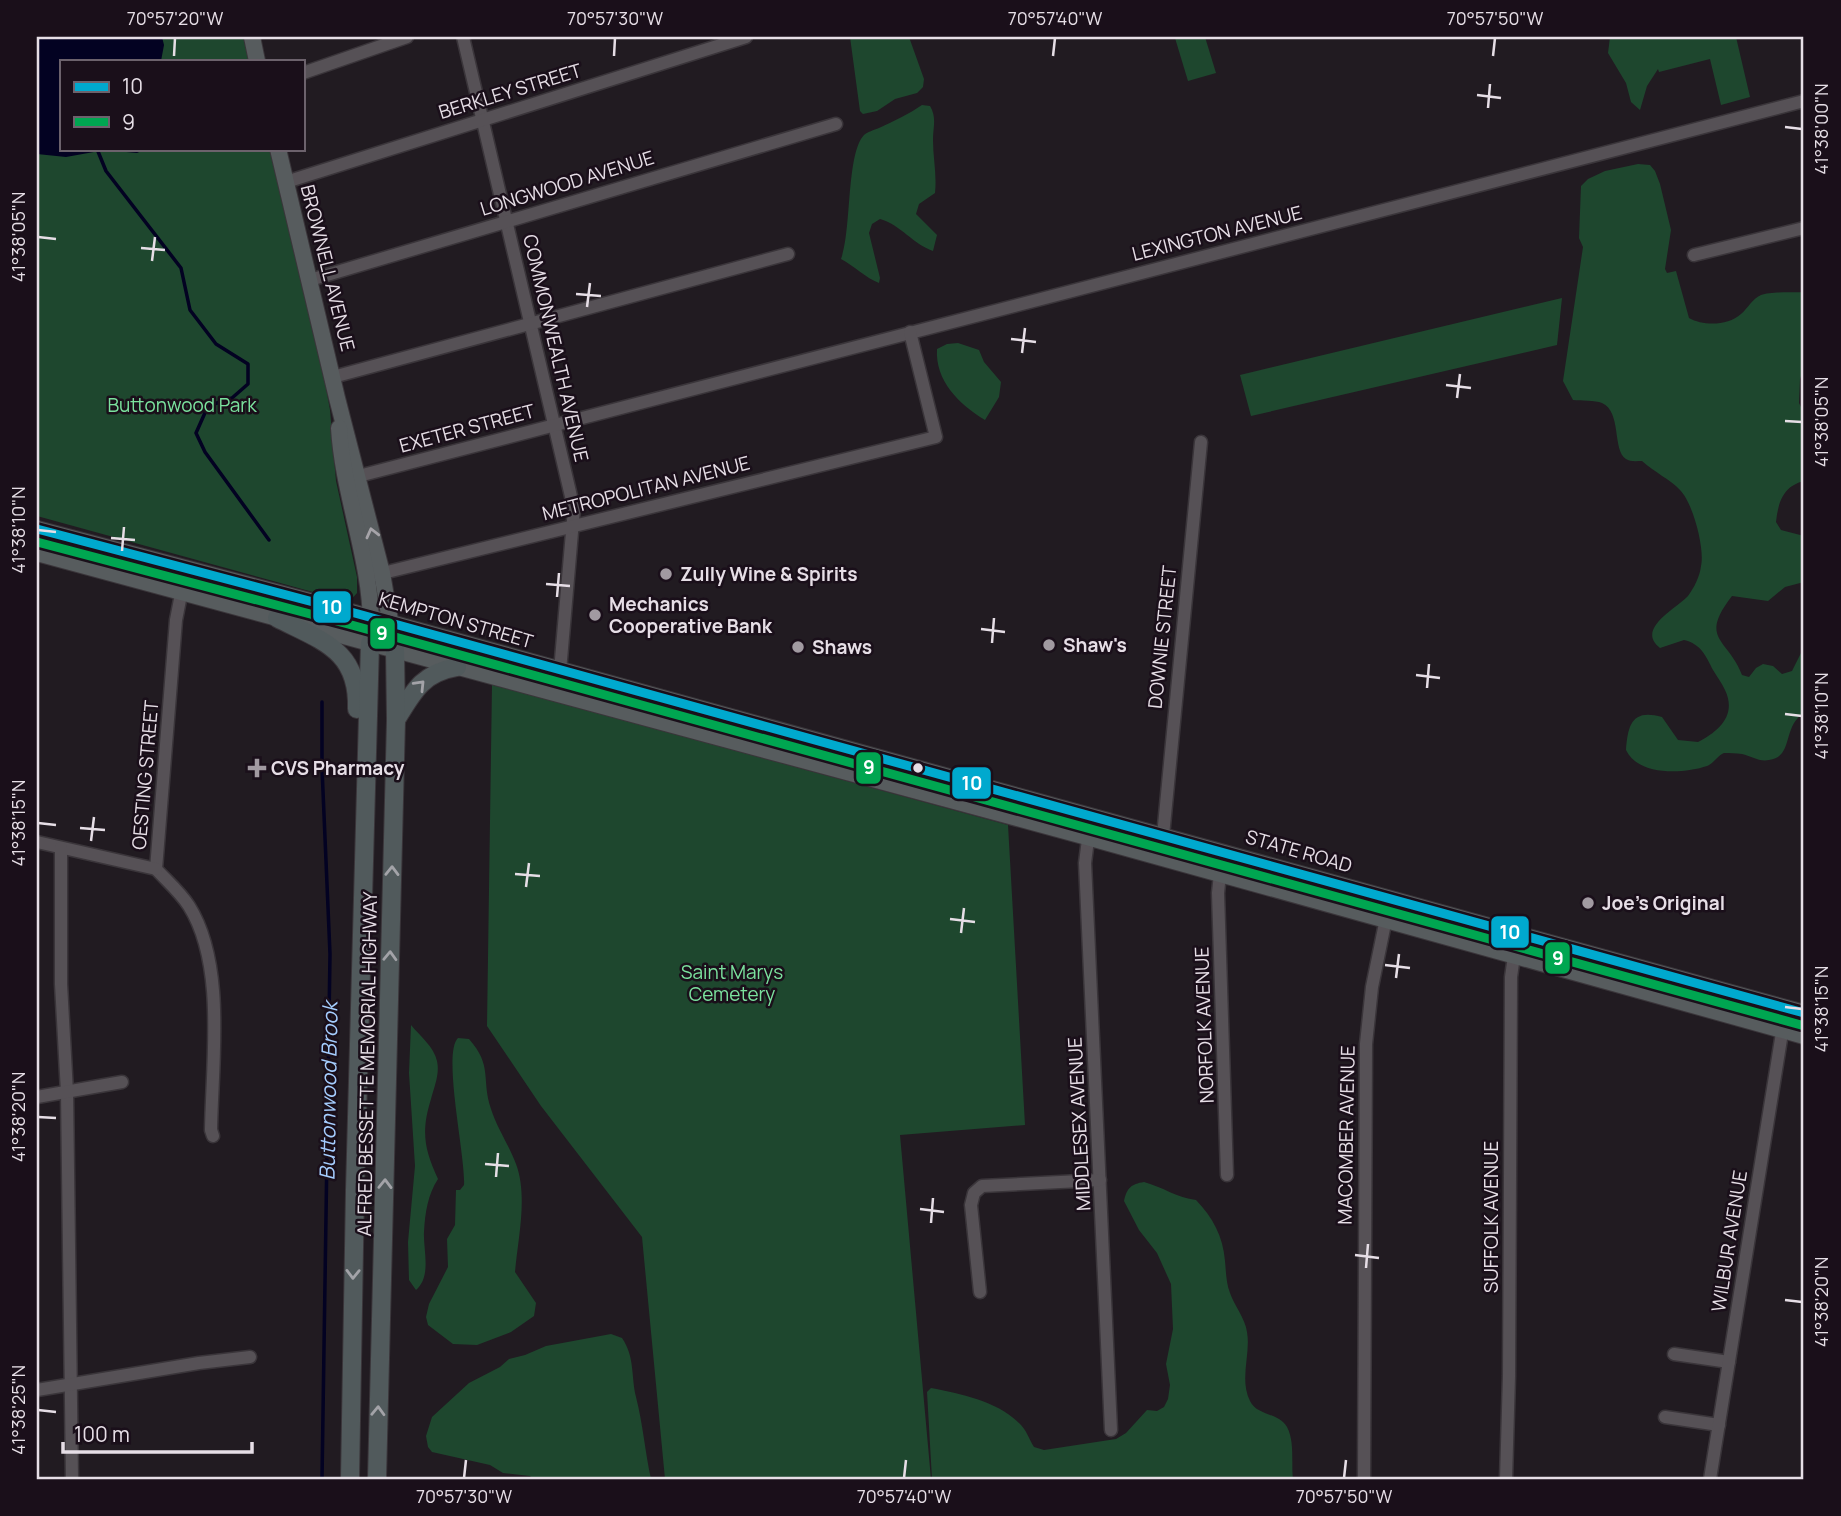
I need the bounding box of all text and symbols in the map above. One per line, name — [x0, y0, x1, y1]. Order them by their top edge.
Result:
text: 70°57'20"W — [127, 6, 223, 30]
text: 70°57'30"W — [567, 6, 663, 30]
text: 70°57'40"W — [1008, 6, 1103, 30]
text: 70°57'50"W — [1447, 6, 1543, 30]
street label: BERKLEY STREET — [435, 57, 585, 125]
legend — [60, 60, 304, 150]
text: 10 — [122, 72, 143, 100]
text: 41°38'00"N — [1809, 83, 1833, 175]
text: 9 — [122, 108, 135, 136]
street label: LONGWOOD AVENUE — [477, 144, 657, 222]
street label: BROWNELL AVENUE — [295, 182, 361, 354]
text: 41°38'05"N — [6, 192, 30, 282]
street label: LEXINGTON AVENUE — [1129, 199, 1305, 267]
street label: COMMONWEALTH AVENUE — [517, 232, 595, 464]
text: 41°38'05"N — [1809, 377, 1833, 467]
park label: Buttonwood Park — [107, 392, 257, 418]
street label: EXETER STREET — [396, 397, 538, 459]
street label: METROPOLITAN AVENUE — [539, 450, 753, 526]
text: 41°38'10"N — [6, 486, 30, 574]
one-way arrow — [366, 528, 381, 540]
place label: Zully Wine & Spirits — [680, 561, 857, 587]
street label: DOWNIE STREET — [1142, 563, 1183, 710]
marker: Zully Wine & Spirits — [658, 566, 674, 582]
street label: KEMPTON STREET — [376, 586, 537, 655]
line badge: 10 — [312, 590, 352, 624]
place label: Mechanics Cooperative Bank — [609, 591, 773, 639]
text: 10 — [322, 594, 342, 620]
marker: Mechanics Cooperative Bank — [587, 607, 603, 623]
line badge: 9 — [369, 617, 396, 650]
text: 9 — [376, 620, 388, 646]
place label: Shaw's — [1063, 632, 1127, 658]
place label: Shaws — [812, 634, 872, 660]
marker: Shaw's — [1041, 637, 1057, 653]
marker: Shaws — [790, 639, 806, 655]
text: 41°38'10"N — [1809, 672, 1833, 760]
one-way arrow — [412, 681, 425, 694]
street label: OESTING STREET — [126, 699, 165, 851]
line badge: 9 — [855, 751, 882, 785]
text: 9 — [863, 754, 875, 780]
place label: CVS Pharmacy — [271, 755, 405, 781]
marker: CVS Pharmacy — [249, 760, 265, 776]
unlabelled marker — [911, 761, 925, 775]
line badge: 10 — [951, 766, 992, 800]
text: 10 — [962, 770, 982, 796]
text: 41°38'15"N — [6, 780, 30, 866]
street label: STATE ROAD — [1243, 823, 1355, 879]
one-way arrow — [385, 865, 400, 876]
place label: Joe's Original — [1602, 890, 1725, 916]
street label: ALFRED BESSETTE MEMORIAL HIGHWAY — [351, 891, 383, 1237]
marker: Joe's Original — [1580, 895, 1596, 911]
line badge: 10 — [1490, 915, 1530, 949]
text: 10 — [1500, 919, 1520, 945]
line badge: 9 — [1544, 941, 1571, 975]
text: 9 — [1552, 945, 1564, 971]
street label: NORFOLK AVENUE — [1188, 946, 1220, 1104]
one-way arrow — [383, 950, 398, 961]
park label: Saint Marys Cemetery — [681, 959, 783, 1007]
text: 41°38'15"N — [1809, 966, 1833, 1052]
water label: Buttonwood Brook — [312, 999, 344, 1180]
street label: MIDDLESEX AVENUE — [1061, 1036, 1097, 1212]
street label: MACOMBER AVENUE — [1331, 1045, 1361, 1225]
text: 41°38'20"N — [6, 1072, 30, 1162]
street label: SUFFOLK AVENUE — [1478, 1141, 1504, 1293]
street label: WILBUR AVENUE — [1705, 1168, 1753, 1314]
one-way arrow — [377, 1178, 392, 1189]
text: 41°38'20"N — [1809, 1257, 1833, 1347]
one-way arrow — [345, 1270, 361, 1280]
text: 41°38'25"N — [6, 1365, 30, 1455]
one-way arrow — [371, 1405, 386, 1416]
scale bar — [63, 1411, 252, 1455]
text: 100 m — [74, 1420, 130, 1448]
text: 70°57'30"W — [416, 1484, 512, 1508]
text: 70°57'40"W — [857, 1484, 952, 1508]
text: 70°57'50"W — [1296, 1484, 1392, 1508]

